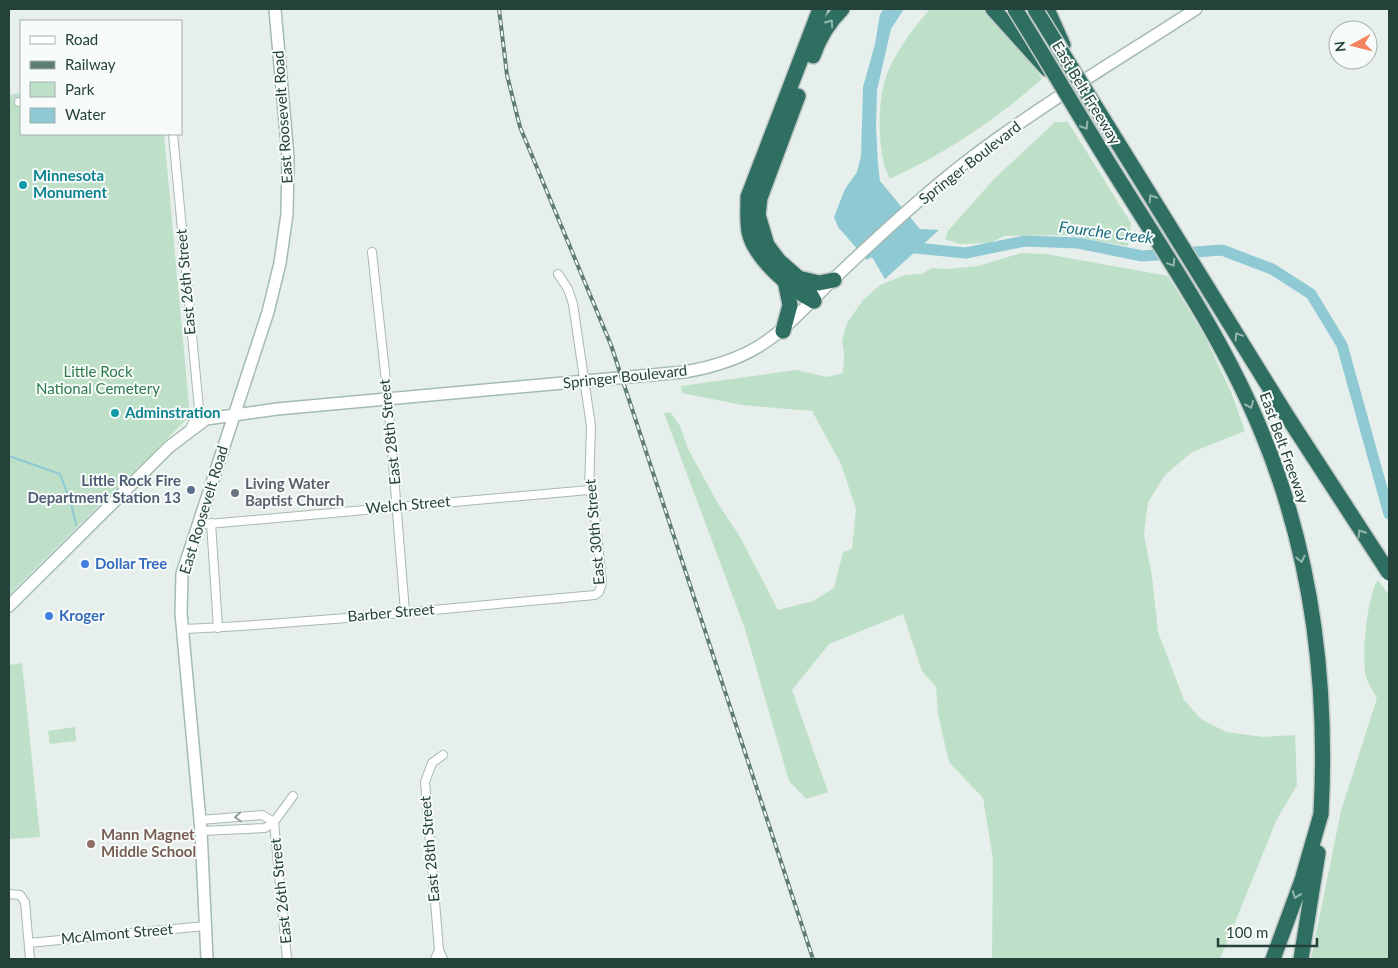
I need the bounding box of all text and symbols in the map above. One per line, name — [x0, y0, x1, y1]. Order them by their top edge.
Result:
one-way arrow — [824, 19, 833, 29]
legend — [20, 20, 182, 135]
north arrow — [1328, 20, 1378, 70]
text: Road — [65, 30, 98, 48]
street label: East Belt Freeway — [1049, 38, 1125, 148]
text: N — [1331, 40, 1349, 53]
street label: East Roosevelt Road — [268, 50, 296, 184]
text: Railway — [65, 55, 116, 73]
text: Park — [65, 80, 95, 98]
text: Water — [65, 105, 106, 123]
street label: Springer Boulevard — [915, 117, 1024, 208]
one-way arrow — [1078, 120, 1088, 129]
place label: Minnesota Monument — [33, 166, 107, 201]
marker: Minnesota Monument — [17, 179, 29, 191]
one-way arrow — [1149, 194, 1158, 203]
water label: Fourche Creek — [1058, 216, 1155, 247]
street label: East 26th Street — [171, 228, 199, 336]
one-way arrow — [1166, 257, 1175, 267]
one-way arrow — [1234, 332, 1244, 341]
street label: Springer Boulevard — [562, 361, 688, 391]
park label: Little Rock National Cemetery — [36, 362, 160, 397]
street label: East 28th Street — [374, 378, 404, 486]
street label: East Belt Freeway — [1256, 389, 1314, 506]
one-way arrow — [1244, 400, 1255, 409]
place label: Adminstration — [124, 403, 221, 421]
marker: Adminstration — [109, 407, 121, 419]
street label: East Roosevelt Road — [175, 443, 231, 576]
place label: Little Rock Fire Department Station 13 — [27, 471, 181, 506]
place label: Living Water Baptist Church — [245, 474, 344, 509]
street label: East 30th Street — [580, 478, 608, 586]
marker: Little Rock Fire Department Station 13 — [185, 484, 197, 496]
marker: Living Water Baptist Church — [229, 487, 241, 499]
street label: Welch Street — [365, 491, 452, 517]
one-way arrow — [1358, 529, 1368, 538]
place label: Dollar Tree — [95, 554, 167, 572]
one-way arrow — [1295, 555, 1306, 564]
marker: Dollar Tree — [79, 558, 91, 570]
street label: Barber Street — [347, 599, 436, 625]
place label: Kroger — [59, 606, 105, 624]
marker: Kroger — [43, 610, 55, 622]
street label: East 28th Street — [415, 795, 443, 903]
one-way arrow — [233, 812, 241, 823]
place label: Mann Magnet Middle School — [101, 825, 196, 860]
street label: East 26th Street — [265, 837, 295, 945]
marker: Mann Magnet Middle School — [85, 838, 97, 850]
one-way arrow — [1292, 890, 1302, 898]
scale bar — [1218, 916, 1317, 948]
street label: McAlmont Street — [60, 919, 174, 947]
text: 100 m — [1226, 923, 1268, 941]

